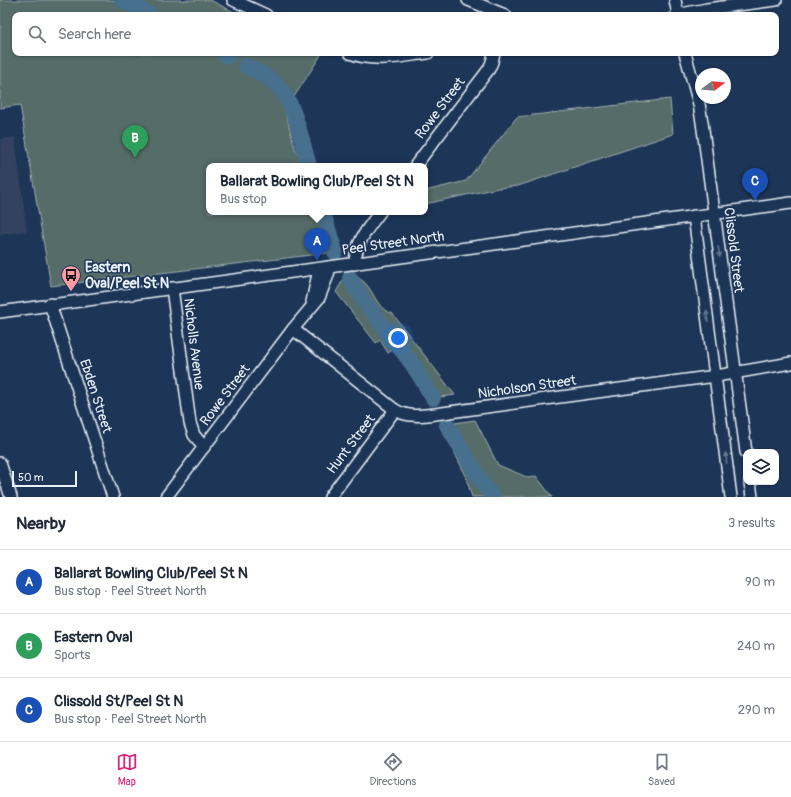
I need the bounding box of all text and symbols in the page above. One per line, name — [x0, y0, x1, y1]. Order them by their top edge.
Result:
search box — [12, 12, 779, 56]
icon: search — [26, 23, 48, 45]
text: Search here — [58, 25, 131, 44]
north arrow — [695, 68, 731, 104]
street label: Rowe Street — [411, 74, 469, 142]
pin: B — [122, 125, 148, 158]
popup — [206, 163, 428, 215]
pin: C — [742, 168, 768, 201]
text: Ballarat Bowling Club/Peel St N — [220, 172, 414, 191]
text: Bus stop — [220, 191, 267, 207]
street label: Clissold Street — [720, 206, 748, 294]
street label: Peel Street North — [341, 227, 445, 259]
pin: A — [304, 228, 330, 261]
one-way arrow — [716, 246, 722, 258]
place label: Eastern Oval/Peel St N — [85, 259, 169, 292]
bus stop icon: Eastern Oval/Peel St N — [60, 264, 82, 292]
street label: Nicholls Avenue — [180, 297, 208, 391]
one-way arrow — [704, 310, 710, 322]
your location — [388, 328, 408, 348]
street label: Ebden Street — [76, 357, 116, 435]
street label: Rowe Street — [196, 361, 254, 429]
street label: Nicholson Street — [477, 372, 578, 402]
street label: Hunt Street — [323, 411, 379, 477]
map controls — [743, 449, 779, 485]
button: layers — [743, 449, 779, 485]
one-way arrow — [723, 452, 729, 464]
scale bar — [12, 469, 77, 488]
text: 50 m — [18, 471, 44, 484]
text: Nearby — [16, 513, 65, 534]
text: 3 results — [728, 515, 775, 531]
text: Ballarat Bowling Club/Peel St N — [54, 564, 248, 583]
text: A — [25, 574, 33, 590]
text: 90 m — [745, 574, 775, 590]
text: Bus stop · Peel Street North — [54, 583, 206, 599]
text: Eastern Oval — [54, 628, 133, 647]
text: B — [25, 638, 33, 654]
text: 240 m — [737, 638, 775, 654]
text: Sports — [54, 647, 90, 663]
text: Clissold St/Peel St N — [54, 692, 183, 711]
text: C — [25, 702, 33, 718]
text: 290 m — [738, 702, 775, 718]
text: Bus stop · Peel Street North — [54, 711, 206, 727]
tab: Map — [116, 751, 138, 788]
tab: Directions — [370, 751, 416, 788]
tab: Saved — [648, 751, 675, 788]

